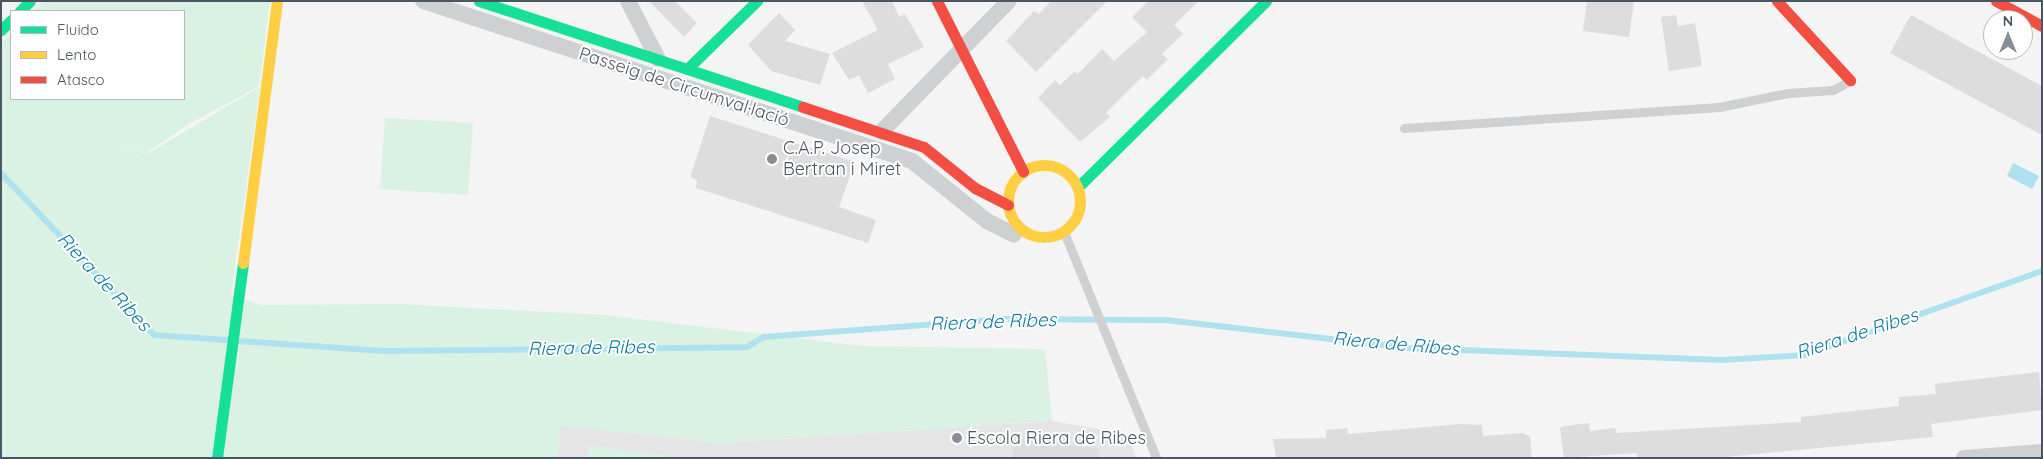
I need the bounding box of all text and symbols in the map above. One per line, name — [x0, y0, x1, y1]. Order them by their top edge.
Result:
legend — [10, 10, 185, 100]
north arrow — [1983, 10, 2033, 60]
text: N — [2003, 12, 2013, 30]
text: Fluido — [57, 20, 99, 39]
street label: Passeig de Circumval·lació — [576, 43, 792, 131]
text: Lento — [57, 45, 96, 64]
text: Atasco — [57, 70, 105, 89]
place label: C.A.P. Josep Bertran i Miret — [783, 138, 901, 180]
marker: C.A.P. Josep Bertran i Miret — [765, 152, 779, 166]
water label: Riera de Ribes — [52, 228, 156, 336]
water label: Riera de Ribes — [1793, 304, 1921, 364]
water label: Riera de Ribes — [929, 308, 1057, 336]
water label: Riera de Ribes — [1332, 327, 1460, 361]
water label: Riera de Ribes — [527, 335, 655, 361]
place label: Escola Riera de Ribes — [967, 427, 1146, 449]
marker: Escola Riera de Ribes — [951, 432, 963, 444]

